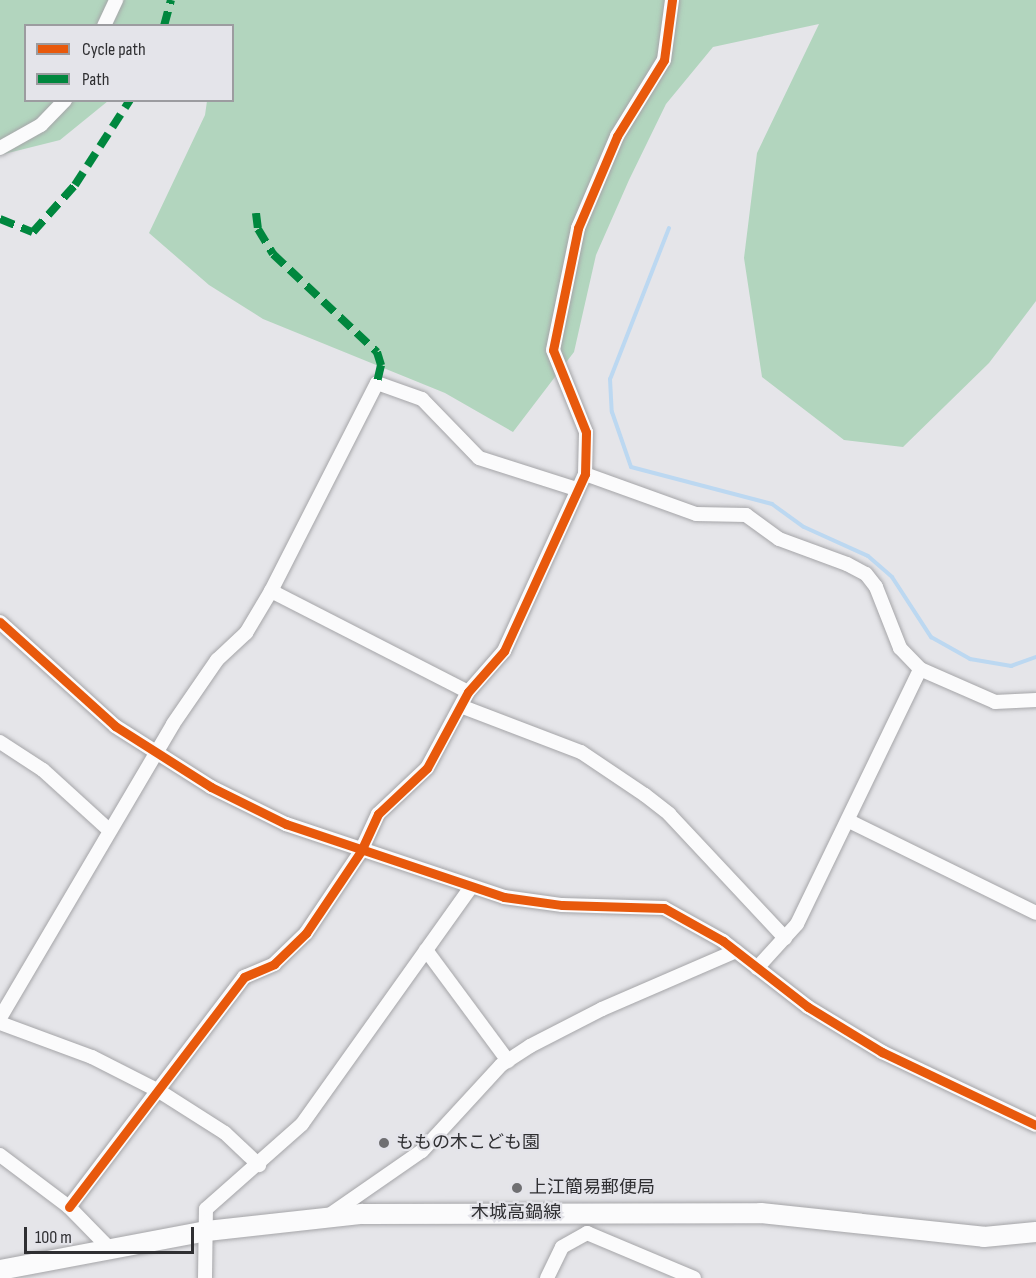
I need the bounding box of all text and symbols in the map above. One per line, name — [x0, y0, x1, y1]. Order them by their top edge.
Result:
legend — [24, 24, 234, 102]
text: Cycle path — [82, 39, 146, 60]
text: Path — [82, 69, 110, 90]
place label: ももの木こども園 — [396, 1132, 540, 1154]
marker: ももの木こども園 — [377, 1136, 391, 1150]
place label: 上江簡易郵便局 — [529, 1177, 655, 1199]
marker: 上江簡易郵便局 — [510, 1181, 524, 1195]
street label: 木城高鍋線 — [471, 1202, 561, 1224]
scale bar — [27, 1215, 196, 1253]
text: 100 m — [35, 1227, 72, 1248]

